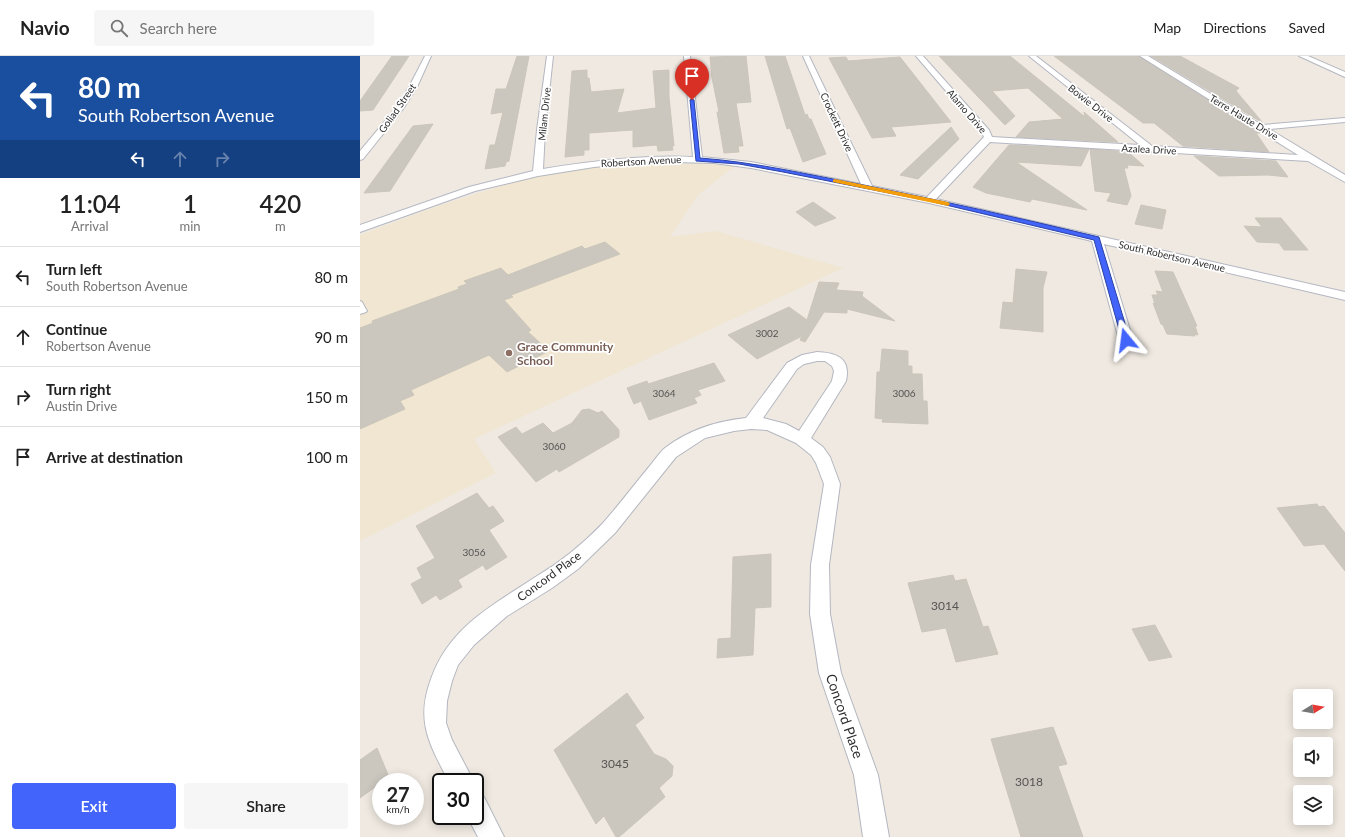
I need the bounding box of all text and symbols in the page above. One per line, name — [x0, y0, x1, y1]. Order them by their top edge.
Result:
search box — [94, 10, 374, 46]
text: Navio — [20, 16, 70, 39]
icon: search — [108, 17, 130, 39]
text: Search here — [140, 19, 217, 37]
text: Map — [1154, 19, 1181, 36]
text: Directions — [1203, 19, 1266, 36]
text: Saved — [1288, 19, 1325, 36]
pin — [675, 59, 709, 100]
icon: arrive — [681, 65, 703, 87]
text: 80 m — [78, 70, 141, 104]
icon: left — [12, 72, 64, 124]
street label: Goliad Street — [376, 81, 419, 135]
street label: Bowie Drive — [1066, 82, 1116, 124]
street label: Milam Drive — [535, 87, 553, 141]
street label: Alamo Drive — [945, 87, 989, 135]
street label: Crockett Drive — [818, 91, 856, 153]
street label: Terre Haute Drive — [1207, 92, 1281, 142]
text: South Robertson Avenue — [78, 104, 274, 126]
street label: Azalea Drive — [1121, 142, 1177, 156]
icon: left — [127, 148, 149, 170]
icon: ahead — [169, 148, 191, 170]
icon: right — [211, 148, 233, 170]
street label: Robertson Avenue — [600, 153, 682, 169]
text: 11:04 — [59, 189, 121, 218]
text: 1 — [183, 189, 197, 218]
text: 420 — [259, 189, 301, 218]
text: Arrival — [71, 218, 108, 234]
text: min — [179, 218, 201, 234]
text: m — [275, 218, 286, 234]
street label: South Robertson Avenue — [1118, 238, 1226, 274]
text: Turn left — [46, 260, 102, 278]
icon: left — [12, 266, 34, 288]
text: 80 m — [314, 268, 348, 286]
text: South Robertson Avenue — [46, 278, 188, 294]
position arrow — [1105, 319, 1147, 361]
text: Continue — [46, 320, 107, 338]
icon: ahead — [12, 326, 34, 348]
house number: 3002 — [755, 327, 779, 339]
text: 90 m — [314, 328, 348, 346]
text: Robertson Avenue — [46, 338, 151, 354]
place label: Grace Community School — [517, 339, 614, 368]
marker: Grace Community School — [504, 348, 514, 358]
text: Turn right — [46, 380, 111, 398]
icon: right — [12, 386, 34, 408]
house number: 3064 — [652, 387, 676, 399]
house number: 3006 — [892, 387, 916, 399]
text: 150 m — [306, 388, 348, 406]
text: Austin Drive — [46, 398, 117, 414]
house number: 3060 — [542, 440, 566, 452]
icon: arrive — [12, 446, 34, 468]
text: Arrive at destination — [46, 448, 183, 466]
text: 100 m — [306, 448, 348, 466]
house number: 3056 — [462, 546, 486, 558]
street label: Concord Place — [514, 548, 584, 604]
house number: 3014 — [931, 598, 959, 613]
street label: Concord Place — [823, 671, 867, 761]
north arrow — [1293, 689, 1333, 729]
map controls — [1293, 689, 1333, 825]
button: sound — [1293, 737, 1333, 777]
house number: 3045 — [601, 756, 629, 771]
speed limit sign: 30 — [432, 773, 484, 825]
house number: 3018 — [1015, 774, 1043, 789]
text: 27 — [386, 782, 410, 806]
button: Exit — [12, 783, 176, 829]
button: Share — [184, 783, 348, 829]
button: layers — [1293, 785, 1333, 825]
text: km/h — [386, 803, 410, 815]

